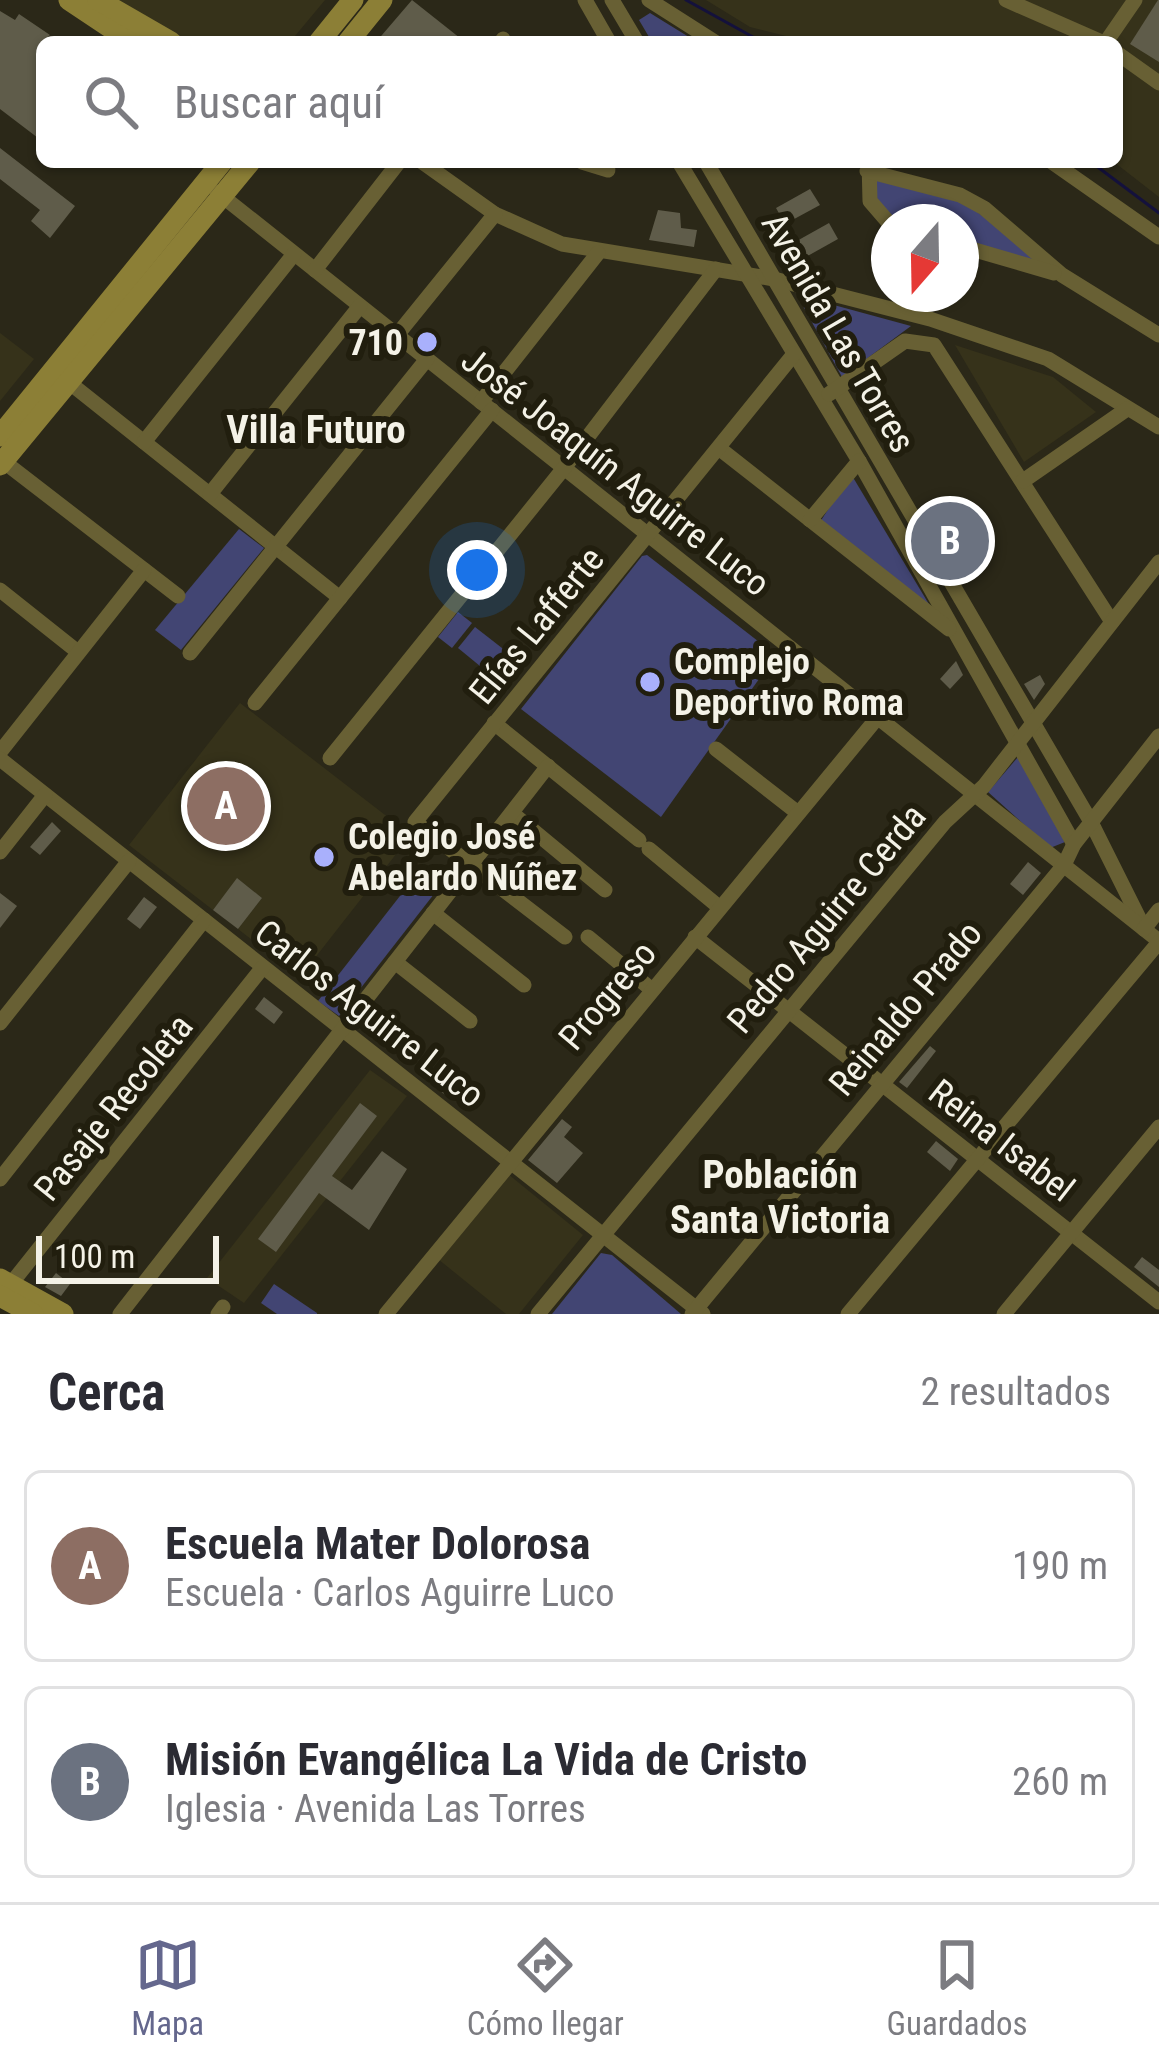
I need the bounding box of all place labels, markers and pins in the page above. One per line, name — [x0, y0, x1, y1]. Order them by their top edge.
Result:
place label: 710 — [348, 322, 403, 364]
marker: 710 — [414, 329, 440, 355]
pin: B — [911, 496, 989, 586]
place label: Complejo Deportivo Roma — [674, 641, 904, 724]
marker: Complejo Deportivo Roma — [637, 669, 663, 695]
pin: A — [187, 761, 265, 851]
place label: Colegio José Abelardo Núñez — [348, 816, 577, 899]
marker: Colegio José Abelardo Núñez — [311, 844, 337, 870]

